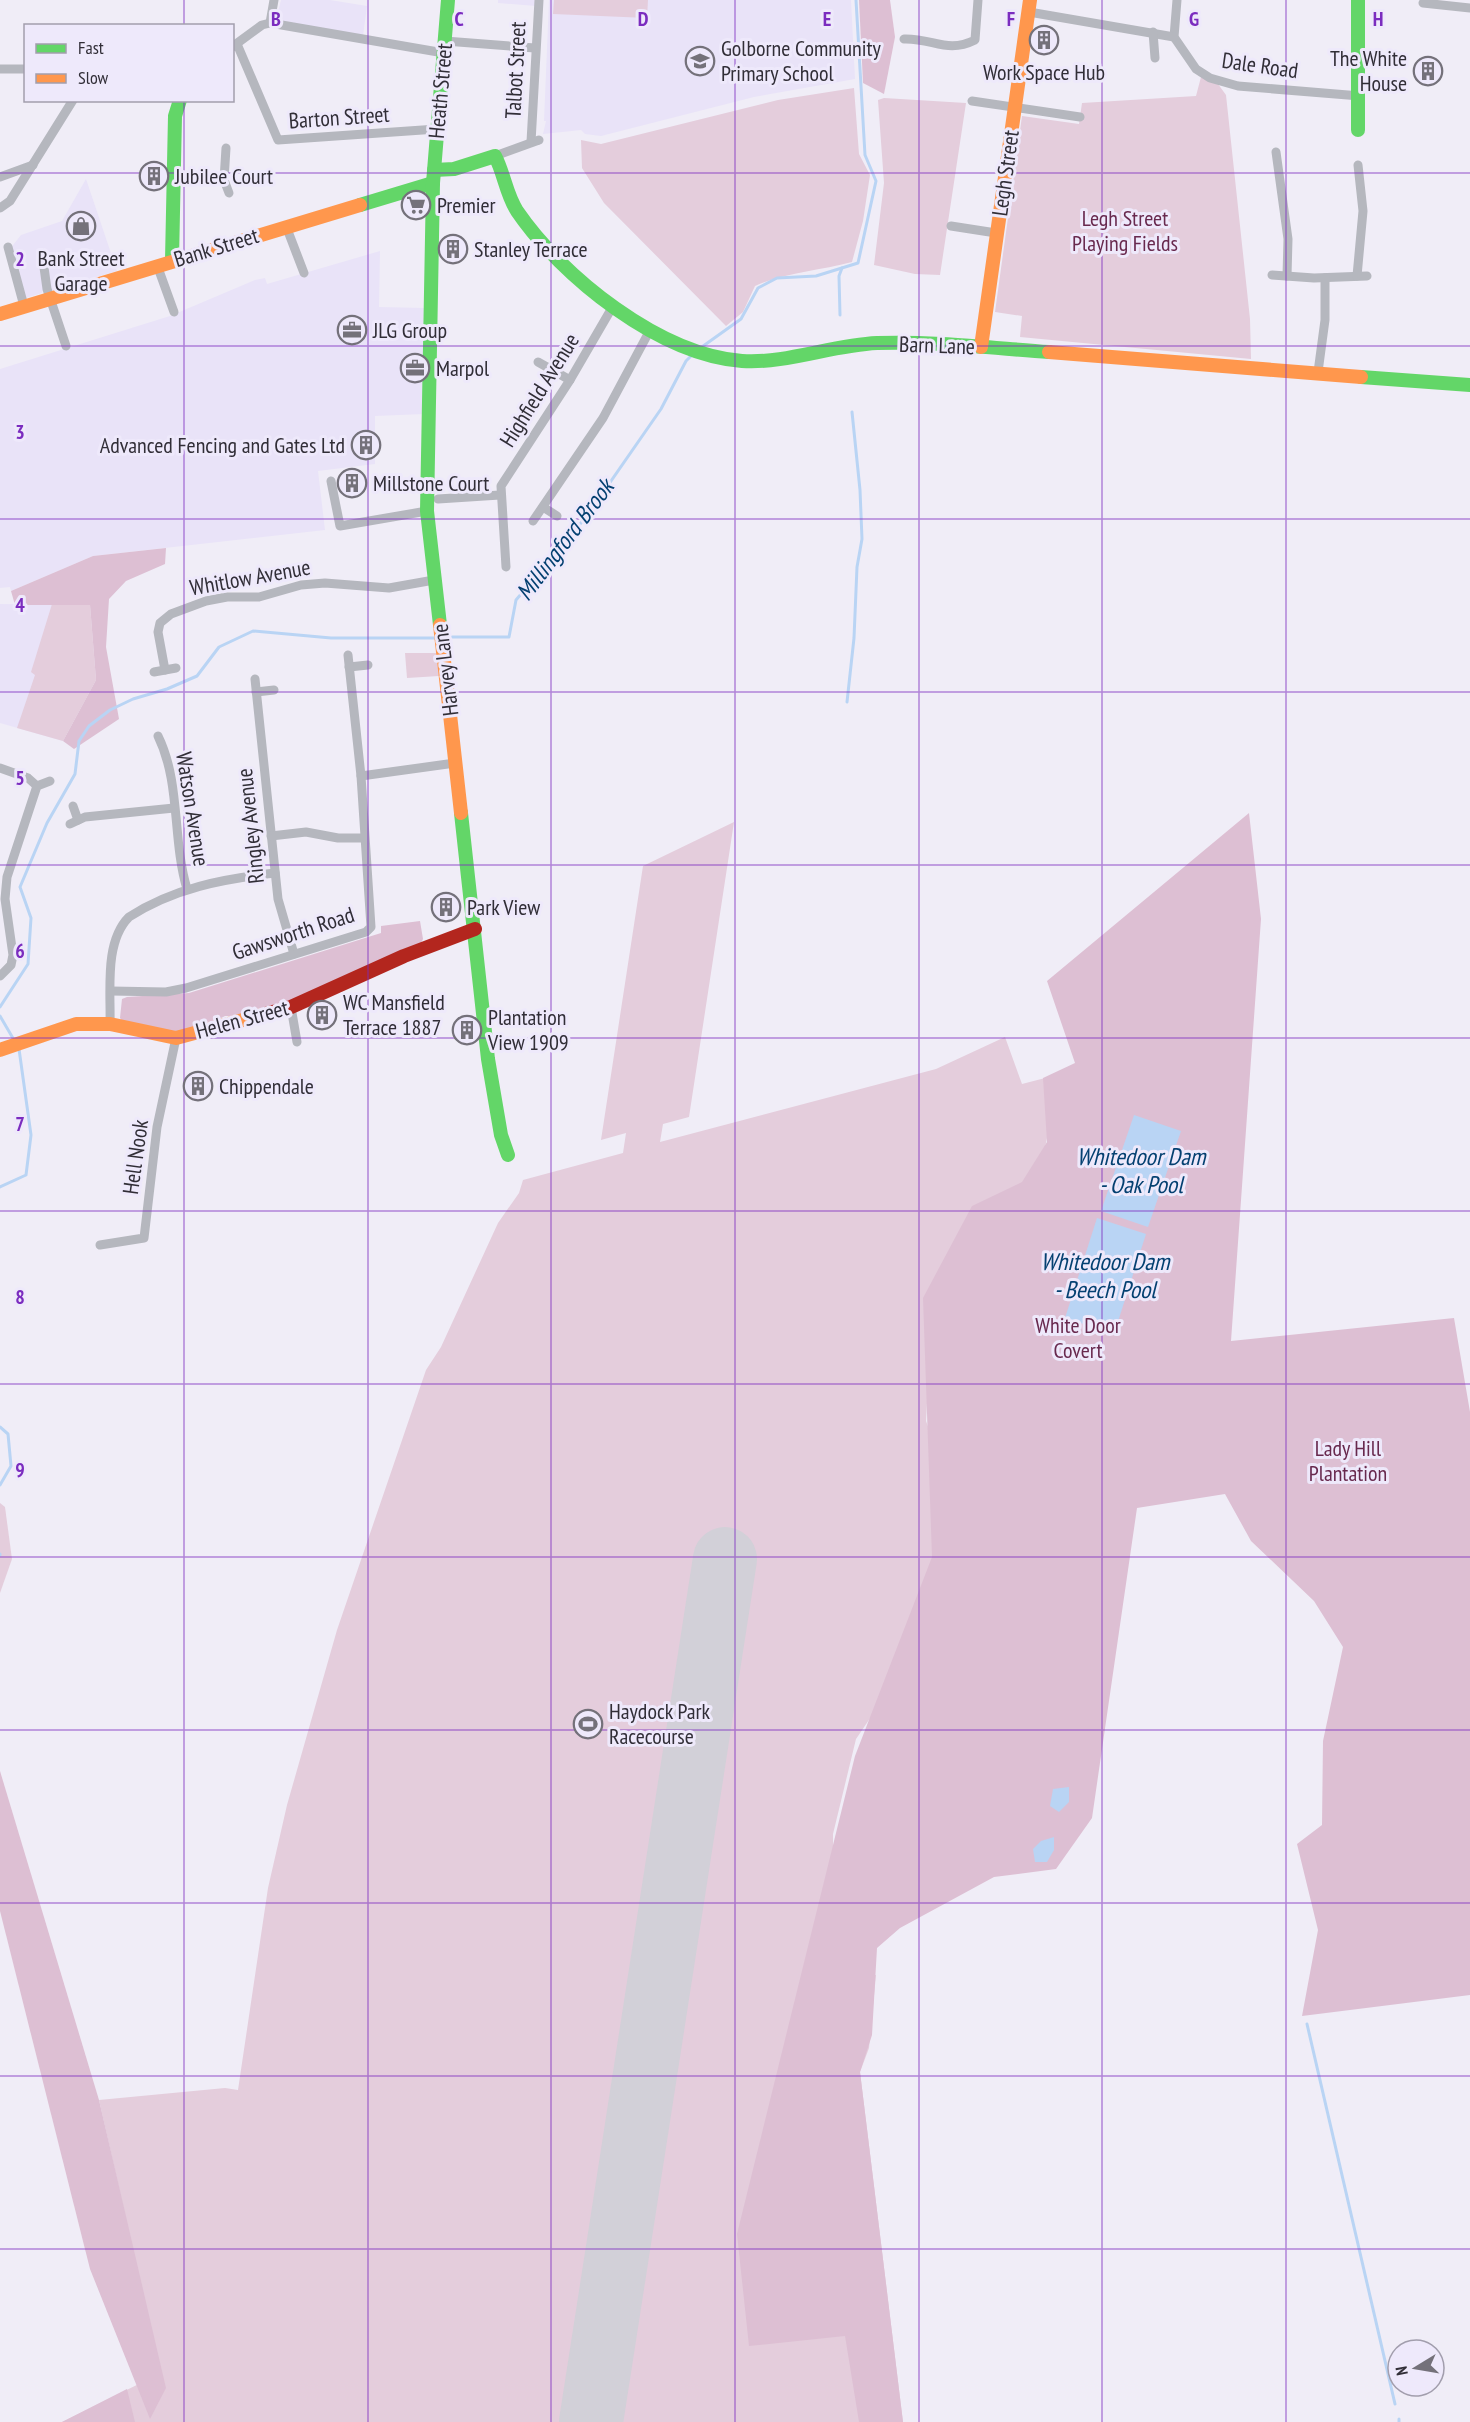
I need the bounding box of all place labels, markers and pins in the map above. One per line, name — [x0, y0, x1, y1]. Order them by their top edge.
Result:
building icon: Work Space Hub — [1028, 24, 1060, 56]
place label: Golborne Community Primary School — [721, 34, 881, 87]
place label: The White House — [1330, 44, 1407, 97]
school or university icon: Golborne Community Primary School — [684, 45, 716, 77]
building icon: The White House — [1412, 55, 1444, 87]
place label: Work Space Hub — [983, 58, 1105, 86]
building icon: Jubilee Court — [138, 160, 170, 192]
place label: Jubilee Court — [174, 162, 273, 190]
supermarket icon: Premier — [400, 189, 432, 221]
place label: Premier — [437, 191, 496, 219]
shop icon: Bank Street Garage — [65, 210, 97, 242]
building icon: Stanley Terrace — [437, 233, 469, 265]
place label: Stanley Terrace — [474, 235, 588, 263]
place label: Bank Street Garage — [37, 244, 125, 297]
office icon: JLG Group — [336, 314, 368, 346]
place label: JLG Group — [372, 316, 447, 344]
office icon: Marpol — [399, 352, 431, 384]
place label: Marpol — [436, 354, 490, 382]
building icon: Advanced Fencing and Gates Ltd — [350, 429, 382, 461]
place label: Advanced Fencing and Gates Ltd — [100, 431, 345, 459]
building icon: Millstone Court — [336, 467, 368, 499]
place label: Millstone Court — [373, 469, 489, 497]
building icon: Park View — [430, 891, 462, 923]
place label: Park View — [467, 893, 540, 921]
place label: WC Mansfield Terrace 1887 — [343, 988, 445, 1041]
building icon: WC Mansfield Terrace 1887 — [306, 999, 338, 1031]
place label: Plantation View 1909 — [487, 1003, 569, 1056]
building icon: Plantation View 1909 — [451, 1014, 483, 1046]
building icon: Chippendale — [182, 1070, 214, 1102]
place label: Chippendale — [219, 1072, 314, 1100]
place label: Haydock Park Racecourse — [609, 1697, 711, 1750]
sports icon: Haydock Park Racecourse — [572, 1708, 604, 1740]

